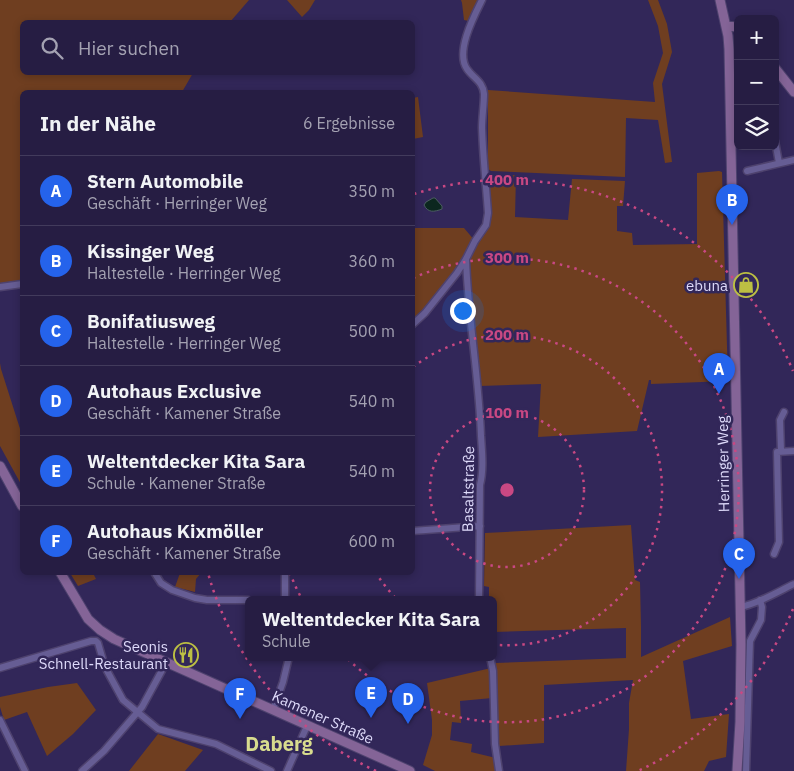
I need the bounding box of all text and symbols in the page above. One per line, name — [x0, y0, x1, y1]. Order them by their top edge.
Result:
map controls — [734, 15, 779, 150]
button: + — [734, 15, 779, 60]
search box — [20, 20, 415, 75]
icon: search — [38, 34, 66, 62]
text: Hier suchen — [78, 36, 180, 60]
button: − — [734, 60, 779, 105]
button: layers — [734, 105, 779, 150]
text: In der Nähe — [40, 109, 156, 137]
text: 6 Ergebnisse — [303, 113, 395, 133]
text: Stern Automobile — [87, 169, 244, 193]
text: 400 m — [485, 170, 529, 189]
text: A — [51, 181, 61, 201]
text: 350 m — [348, 181, 395, 201]
pin: B — [716, 184, 748, 225]
text: Geschäft · Herringer Weg — [87, 193, 267, 213]
text: Kissinger Weg — [87, 239, 214, 263]
text: 300 m — [485, 248, 529, 267]
text: B — [51, 251, 61, 271]
text: 360 m — [348, 251, 395, 271]
text: Haltestelle · Herringer Weg — [87, 263, 281, 283]
shop icon: ebuna — [733, 272, 759, 298]
place label: ebuna — [686, 276, 728, 295]
your location — [450, 298, 476, 324]
text: Bonifatiusweg — [87, 309, 215, 333]
text: C — [51, 321, 61, 341]
text: 500 m — [348, 321, 395, 341]
text: 200 m — [485, 325, 529, 344]
text: Haltestelle · Herringer Weg — [87, 333, 281, 353]
pin: A — [703, 353, 735, 394]
text: Autohaus Exclusive — [87, 379, 261, 403]
text: D — [50, 391, 62, 411]
text: 540 m — [348, 391, 395, 411]
text: Geschäft · Kamener Straße — [87, 403, 281, 423]
text: 100 m — [485, 403, 529, 422]
street label: Herringer Weg — [713, 416, 733, 512]
street label: Basaltstraße — [458, 446, 478, 532]
text: Weltentdecker Kita Sara — [87, 449, 305, 473]
text: E — [51, 461, 61, 481]
text: 540 m — [348, 461, 395, 481]
text: Schule · Kamener Straße — [87, 473, 265, 493]
centre of rings — [498, 481, 516, 499]
text: Autohaus Kixmöller — [87, 519, 264, 543]
text: F — [51, 531, 61, 551]
text: 600 m — [348, 531, 395, 551]
pin: C — [723, 538, 755, 579]
text: Geschäft · Kamener Straße — [87, 543, 281, 563]
popup — [245, 596, 497, 661]
text: Weltentdecker Kita Sara — [262, 607, 480, 631]
text: Schule — [262, 631, 311, 651]
place label: Seonis Schnell-Restaurant — [39, 637, 168, 673]
restaurant icon: Seonis Schnell-Restaurant — [173, 642, 199, 668]
pin: E — [355, 677, 387, 718]
pin: F — [224, 678, 256, 719]
pin: D — [392, 683, 424, 724]
street label: Kamener Straße — [269, 686, 377, 748]
district label: Daberg — [245, 730, 314, 757]

